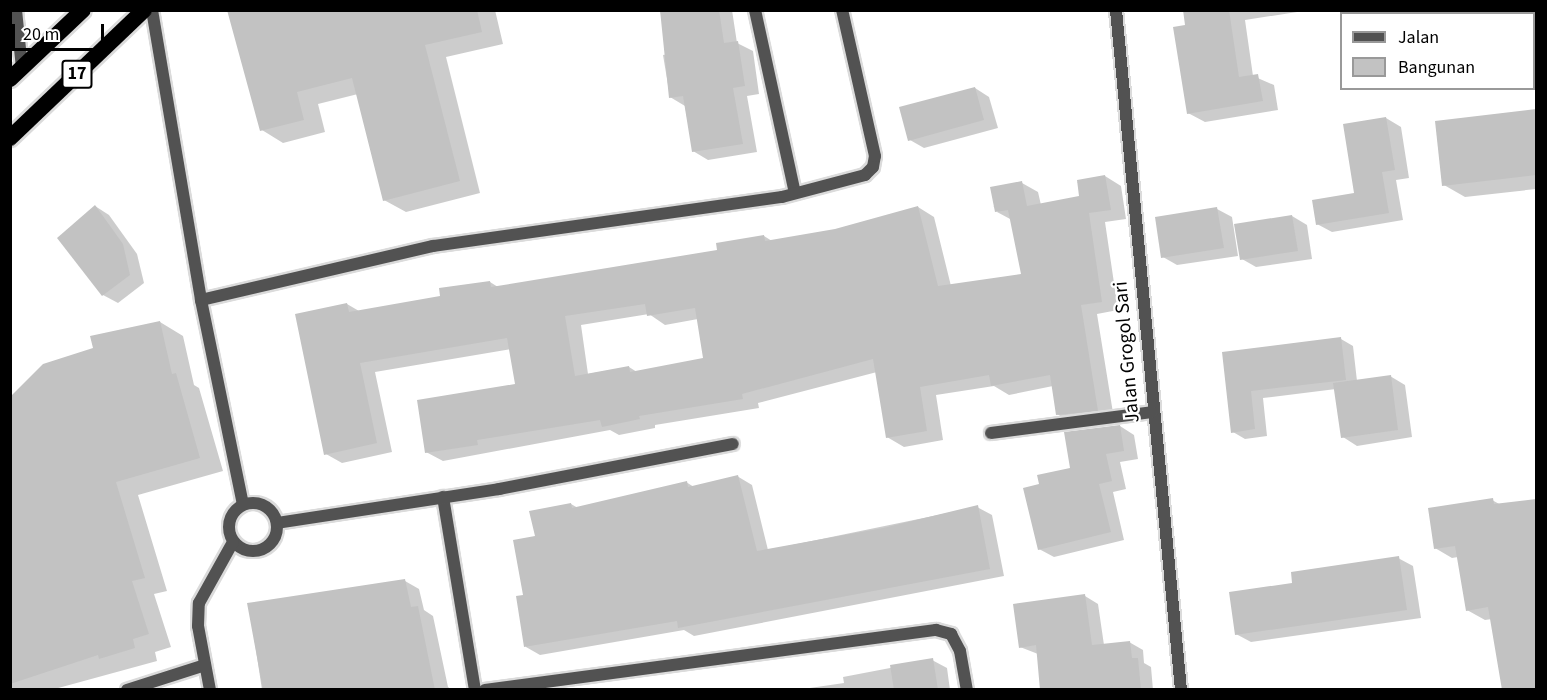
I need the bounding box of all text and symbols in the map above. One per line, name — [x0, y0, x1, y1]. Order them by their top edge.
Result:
scale bar — [15, 12, 106, 50]
legend — [1340, 12, 1535, 90]
text: 20 m — [23, 22, 59, 47]
text: Jalan — [1398, 25, 1439, 50]
text: Bangunan — [1398, 55, 1475, 80]
road number: 17 — [60, 59, 94, 89]
street label: Jalan Grogol Sari — [1109, 280, 1145, 424]

